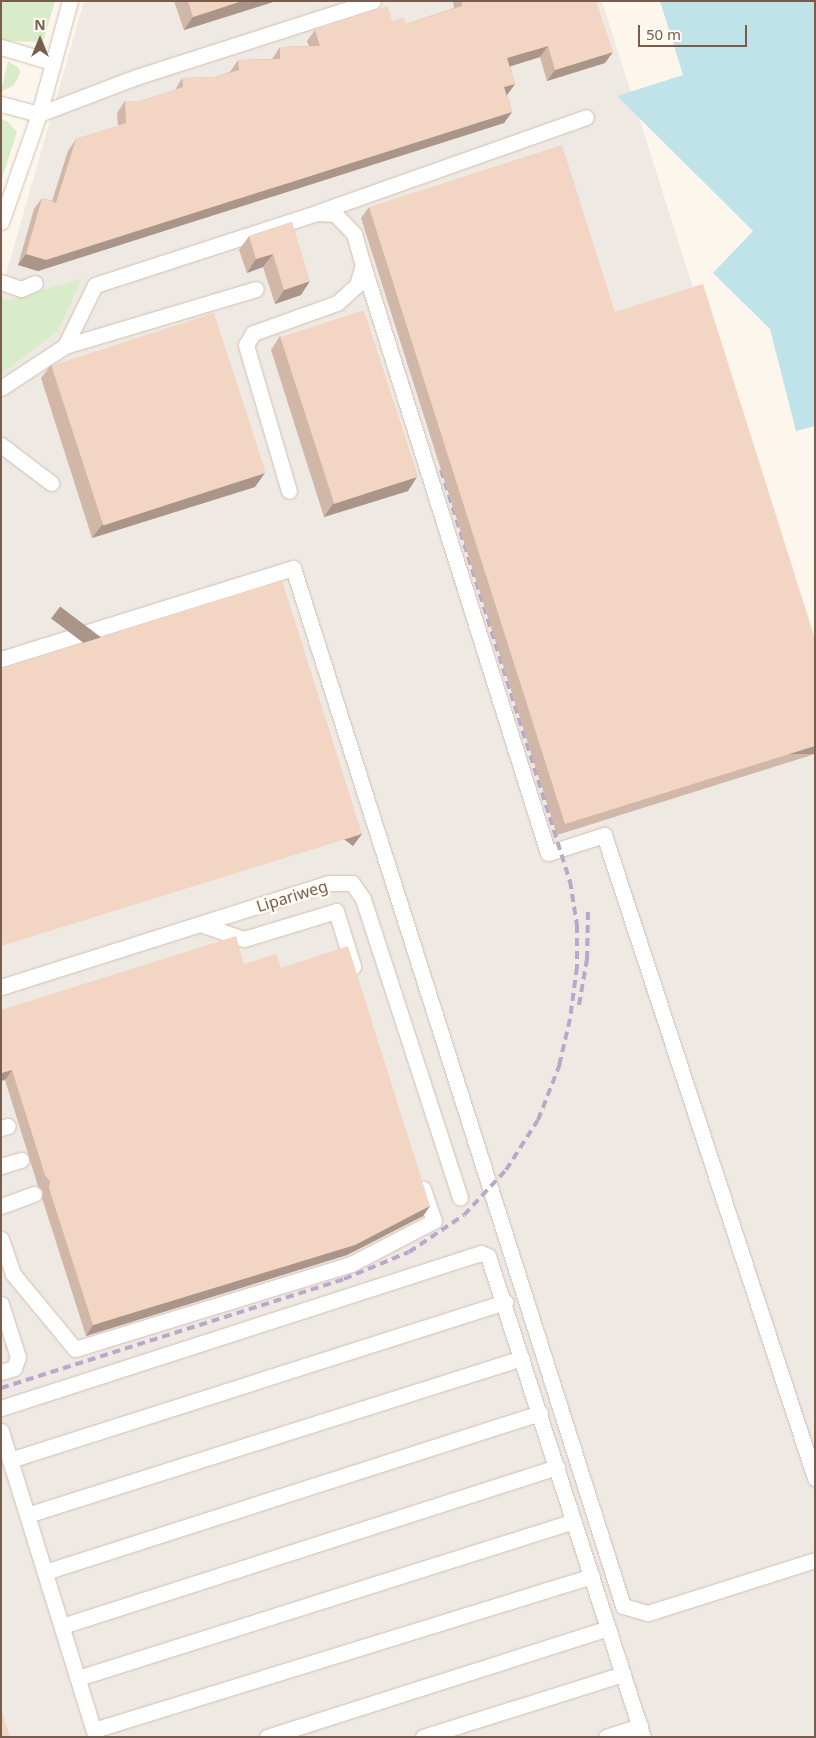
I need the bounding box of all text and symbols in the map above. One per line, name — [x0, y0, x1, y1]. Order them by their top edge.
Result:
north arrow — [15, 15, 65, 65]
text: N — [34, 15, 46, 34]
scale bar — [641, 15, 750, 47]
text: 50 m — [646, 24, 681, 44]
street label: Lipariweg — [254, 876, 330, 916]

